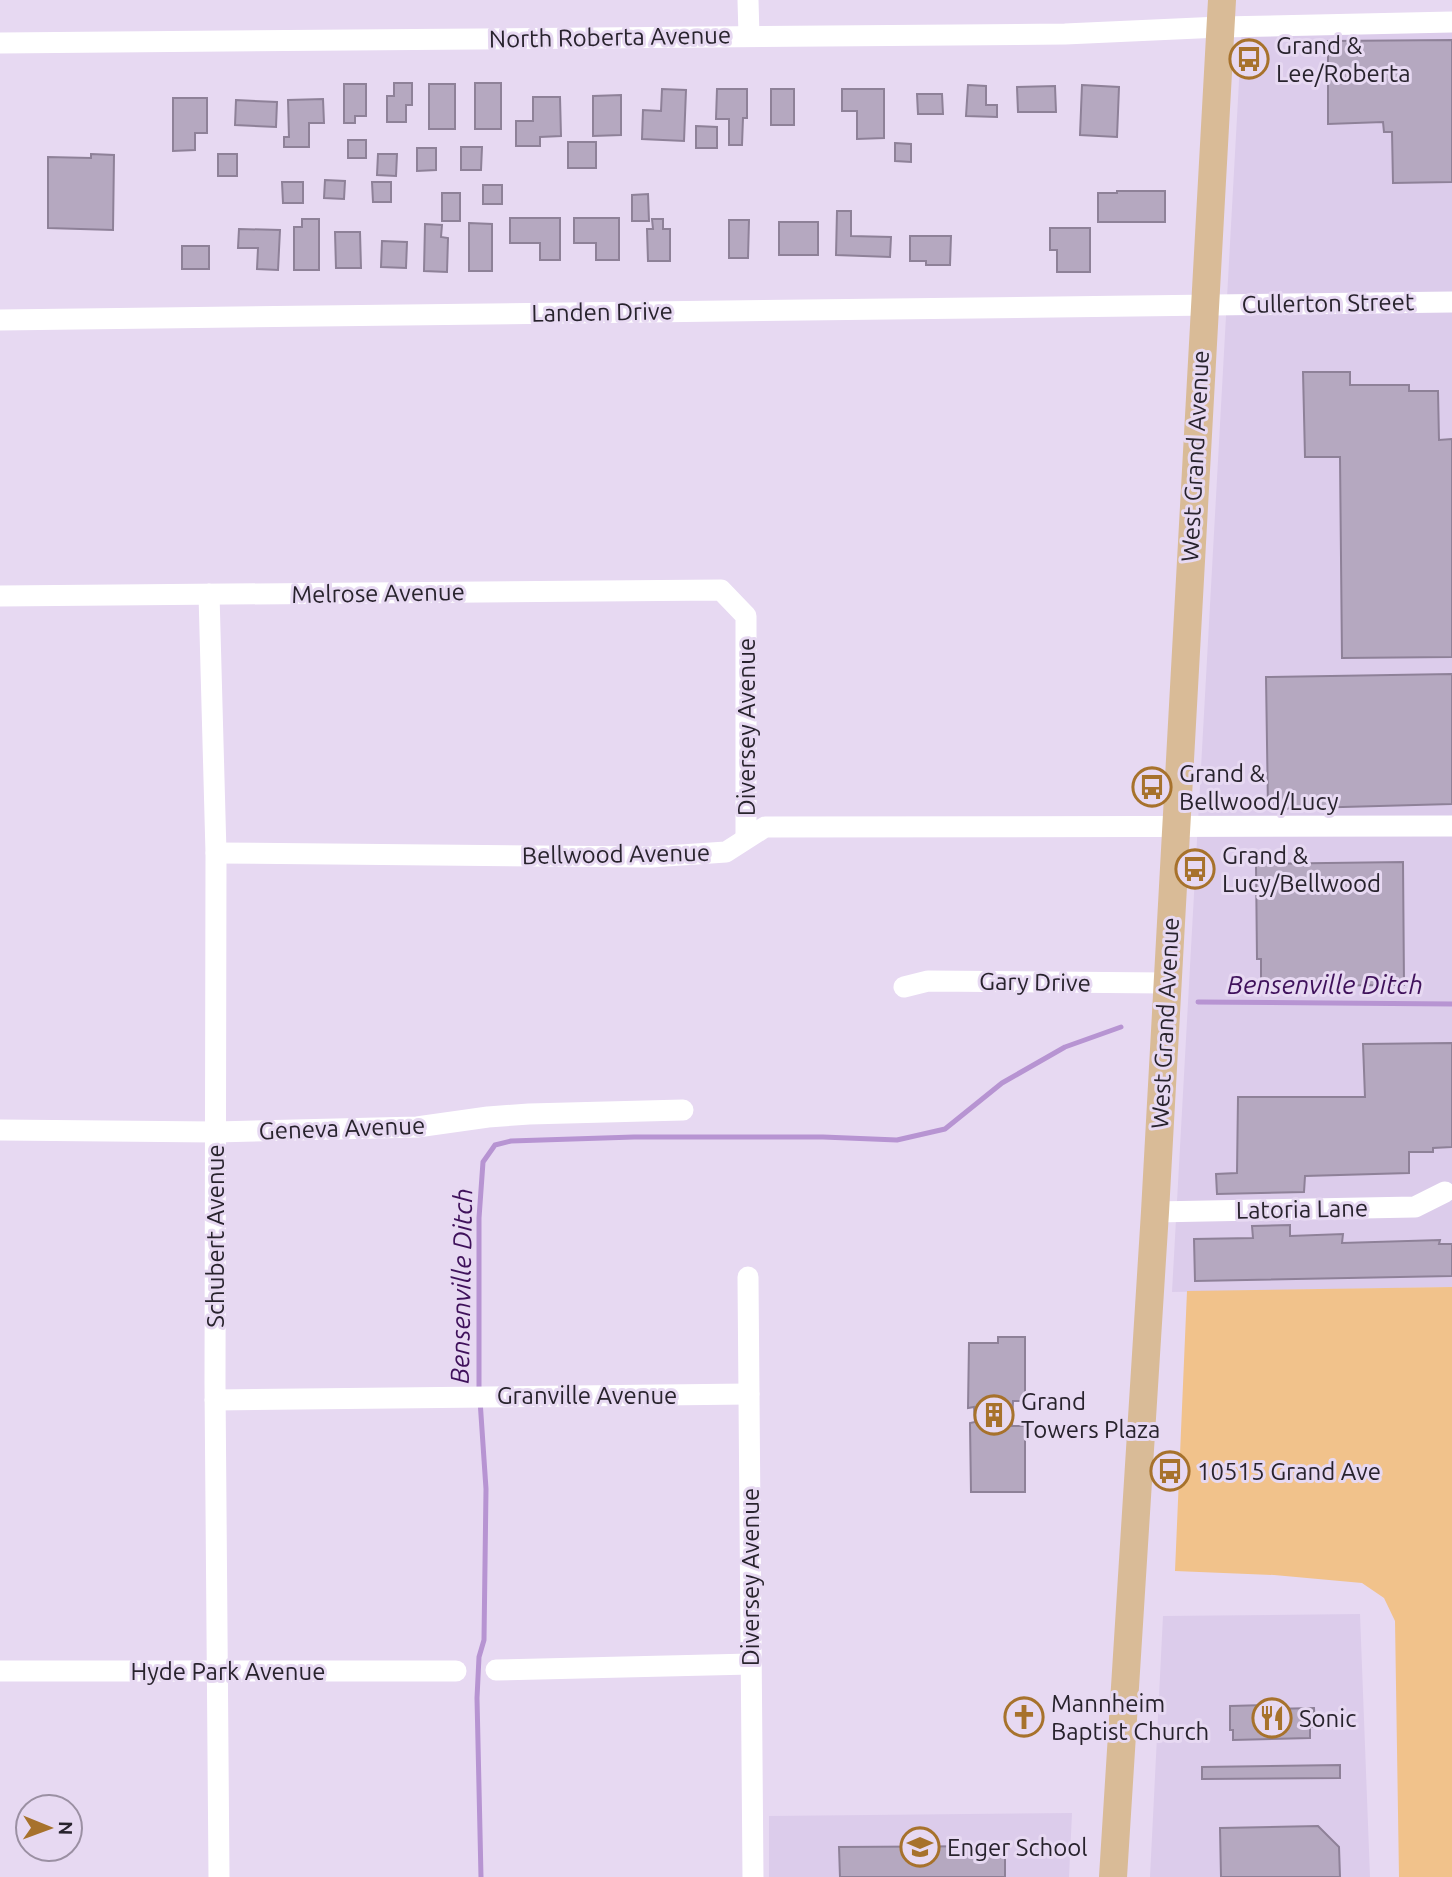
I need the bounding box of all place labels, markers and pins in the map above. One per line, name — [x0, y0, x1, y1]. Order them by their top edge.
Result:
place label: Grand & Lee/Roberta — [1276, 32, 1411, 87]
bus stop icon: Grand & Lee/Roberta — [1228, 38, 1270, 80]
place label: Grand & Bellwood/Lucy — [1179, 760, 1339, 815]
bus stop icon: Grand & Bellwood/Lucy — [1131, 766, 1173, 808]
place label: Grand & Lucy/Bellwood — [1222, 842, 1381, 897]
bus stop icon: Grand & Lucy/Bellwood — [1174, 848, 1216, 890]
place label: Grand Towers Plaza — [1021, 1388, 1160, 1443]
building icon: Grand Towers Plaza — [973, 1394, 1015, 1436]
bus stop icon: 10515 Grand Ave — [1149, 1450, 1191, 1492]
place label: 10515 Grand Ave — [1197, 1458, 1381, 1485]
place label: Mannheim Baptist Church — [1051, 1690, 1209, 1745]
church icon: Mannheim Baptist Church — [1003, 1696, 1045, 1738]
restaurant icon: Sonic — [1251, 1697, 1293, 1739]
place label: Sonic — [1299, 1705, 1356, 1732]
school or university icon: Enger School — [899, 1826, 941, 1868]
place label: Enger School — [947, 1834, 1088, 1861]

